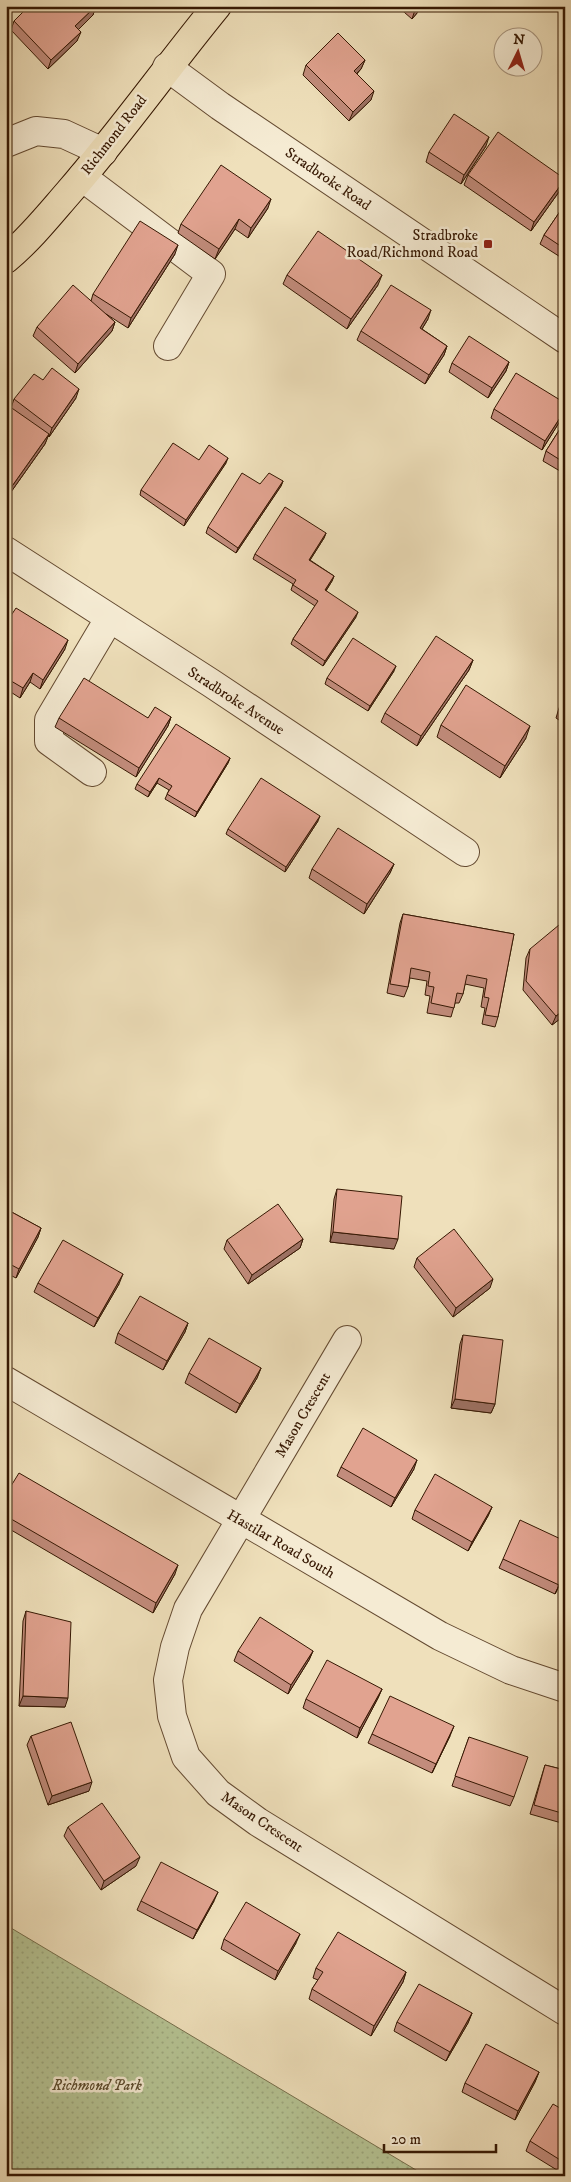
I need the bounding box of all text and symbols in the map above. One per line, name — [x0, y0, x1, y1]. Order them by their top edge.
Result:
north arrow — [494, 28, 544, 78]
text: N — [513, 31, 526, 50]
street label: Richmond Road — [77, 91, 151, 179]
street label: Stradbroke Road — [281, 143, 375, 215]
place label: Stradbroke Road/Richmond Road — [347, 226, 479, 262]
marker: Stradbroke Road/Richmond Road — [482, 238, 494, 250]
street label: Stradbroke Avenue — [184, 663, 288, 739]
street label: Mason Crescent — [271, 1369, 335, 1461]
street label: Hastilar Road South — [224, 1505, 339, 1583]
street label: Mason Crescent — [217, 1787, 307, 1857]
park label: Richmond Park — [51, 2076, 142, 2095]
scale bar — [384, 2122, 496, 2154]
text: 20 m — [391, 2130, 421, 2149]

